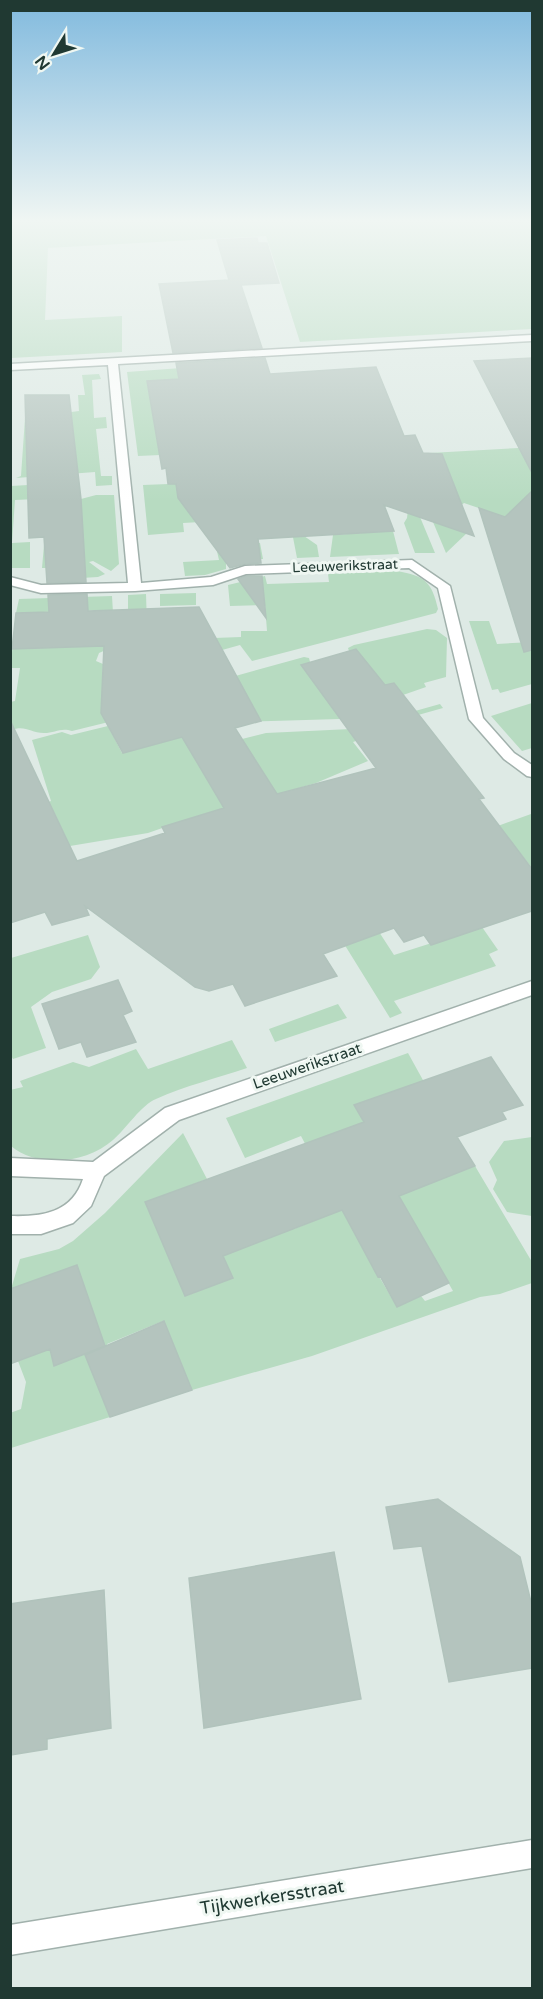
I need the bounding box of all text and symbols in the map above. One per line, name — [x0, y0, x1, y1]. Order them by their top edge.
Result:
north arrow — [24, 24, 84, 84]
text: N — [31, 51, 55, 74]
street label: Leeuwerikstraat — [292, 556, 399, 576]
street label: Leeuwerikstraat — [250, 1039, 364, 1093]
street label: Tijkwerkersstraat — [198, 1875, 346, 1919]

